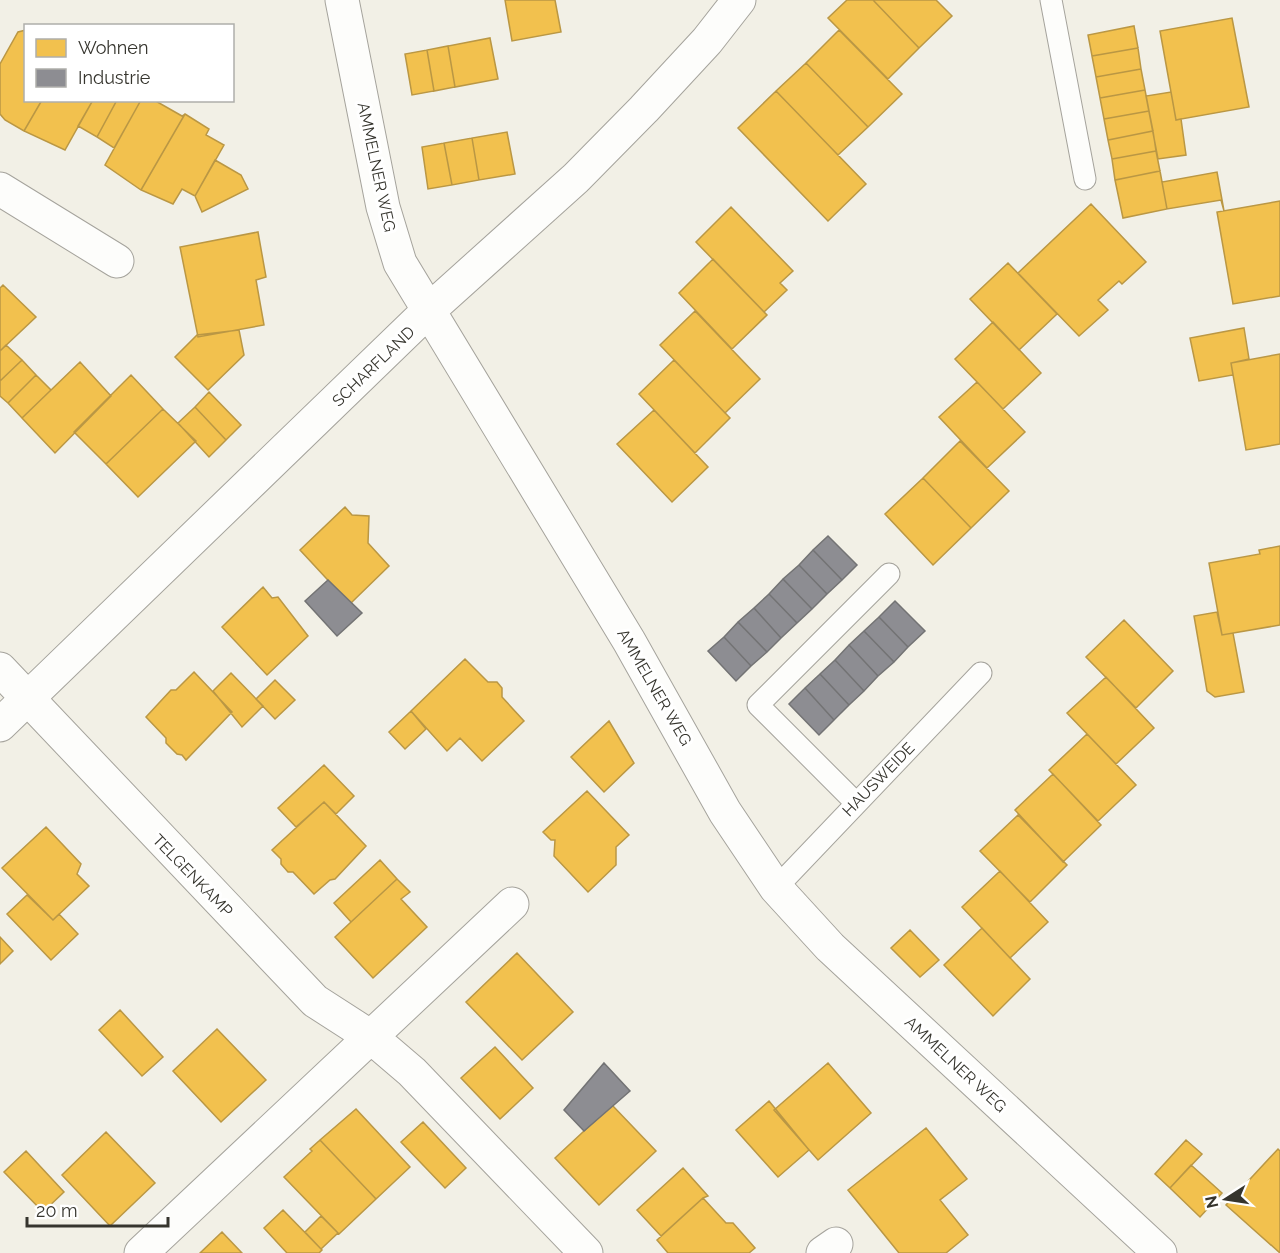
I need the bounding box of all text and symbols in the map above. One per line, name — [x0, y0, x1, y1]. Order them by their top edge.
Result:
legend — [24, 24, 234, 102]
text: Wohnen — [78, 37, 148, 58]
text: Industrie — [78, 67, 151, 88]
street label: AMMELNER WEG — [354, 101, 399, 234]
street label: SCHARFLAND — [328, 322, 418, 410]
street label: AMMELNER WEG — [613, 625, 696, 749]
street label: HAUSWEIDE — [838, 738, 918, 820]
street label: TELGENKAMP — [149, 830, 237, 920]
street label: AMMELNER WEG — [901, 1012, 1010, 1116]
north arrow — [1196, 1169, 1256, 1229]
scale bar — [27, 1190, 168, 1228]
text: N — [1201, 1194, 1222, 1210]
text: 20 m — [36, 1200, 78, 1221]

